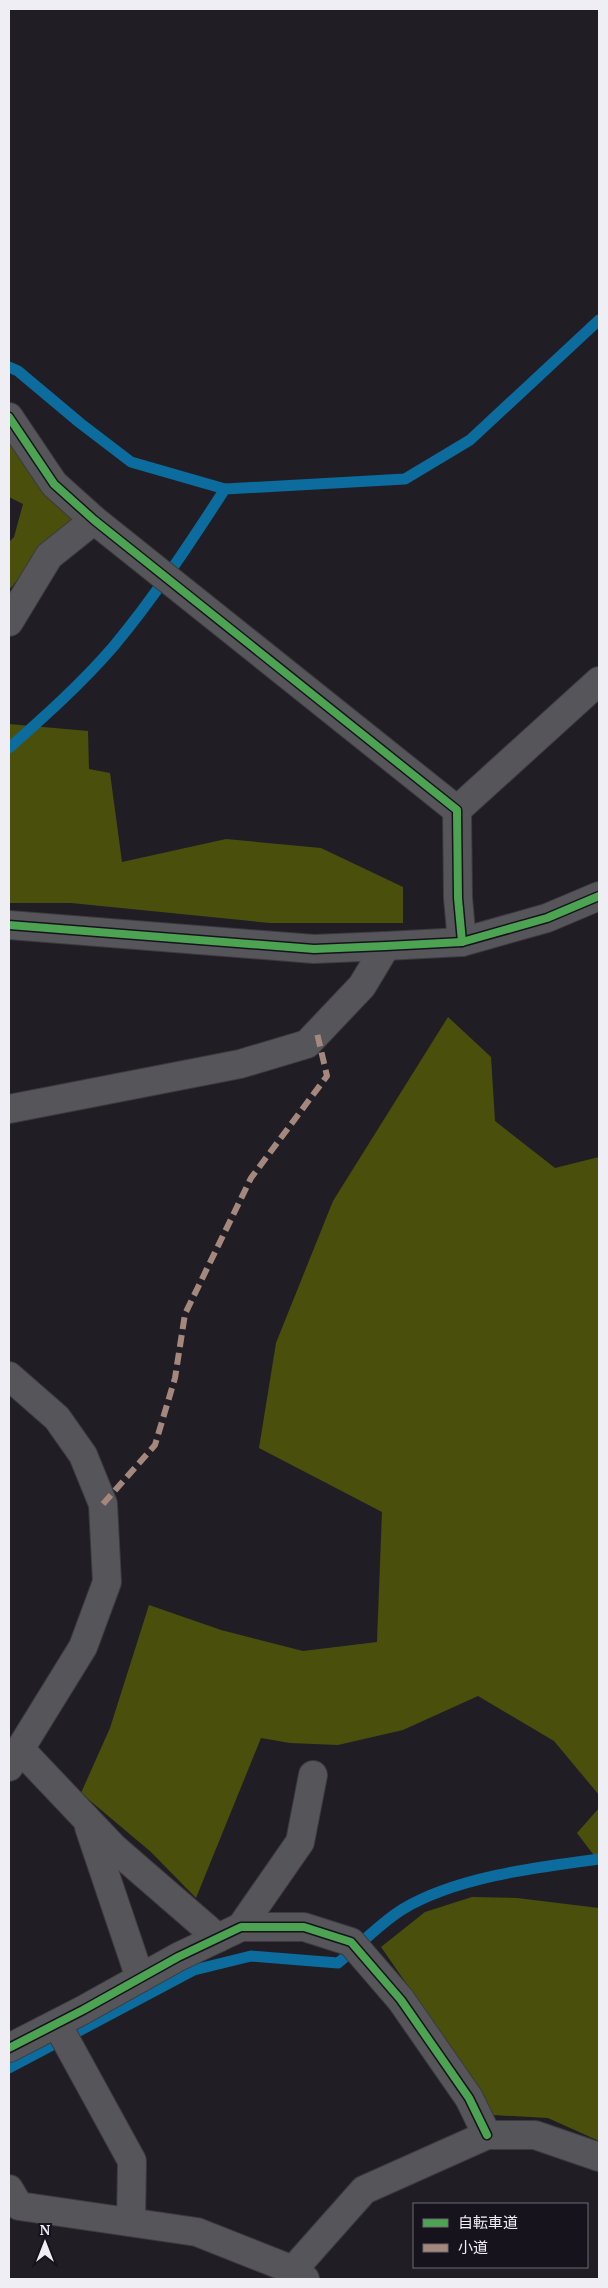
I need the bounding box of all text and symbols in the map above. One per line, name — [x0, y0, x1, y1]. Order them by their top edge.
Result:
legend — [413, 2203, 588, 2268]
text: 自転車道 — [458, 2212, 518, 2232]
north arrow — [20, 2218, 70, 2268]
text: N — [40, 2220, 51, 2239]
text: 小道 — [458, 2237, 488, 2257]

